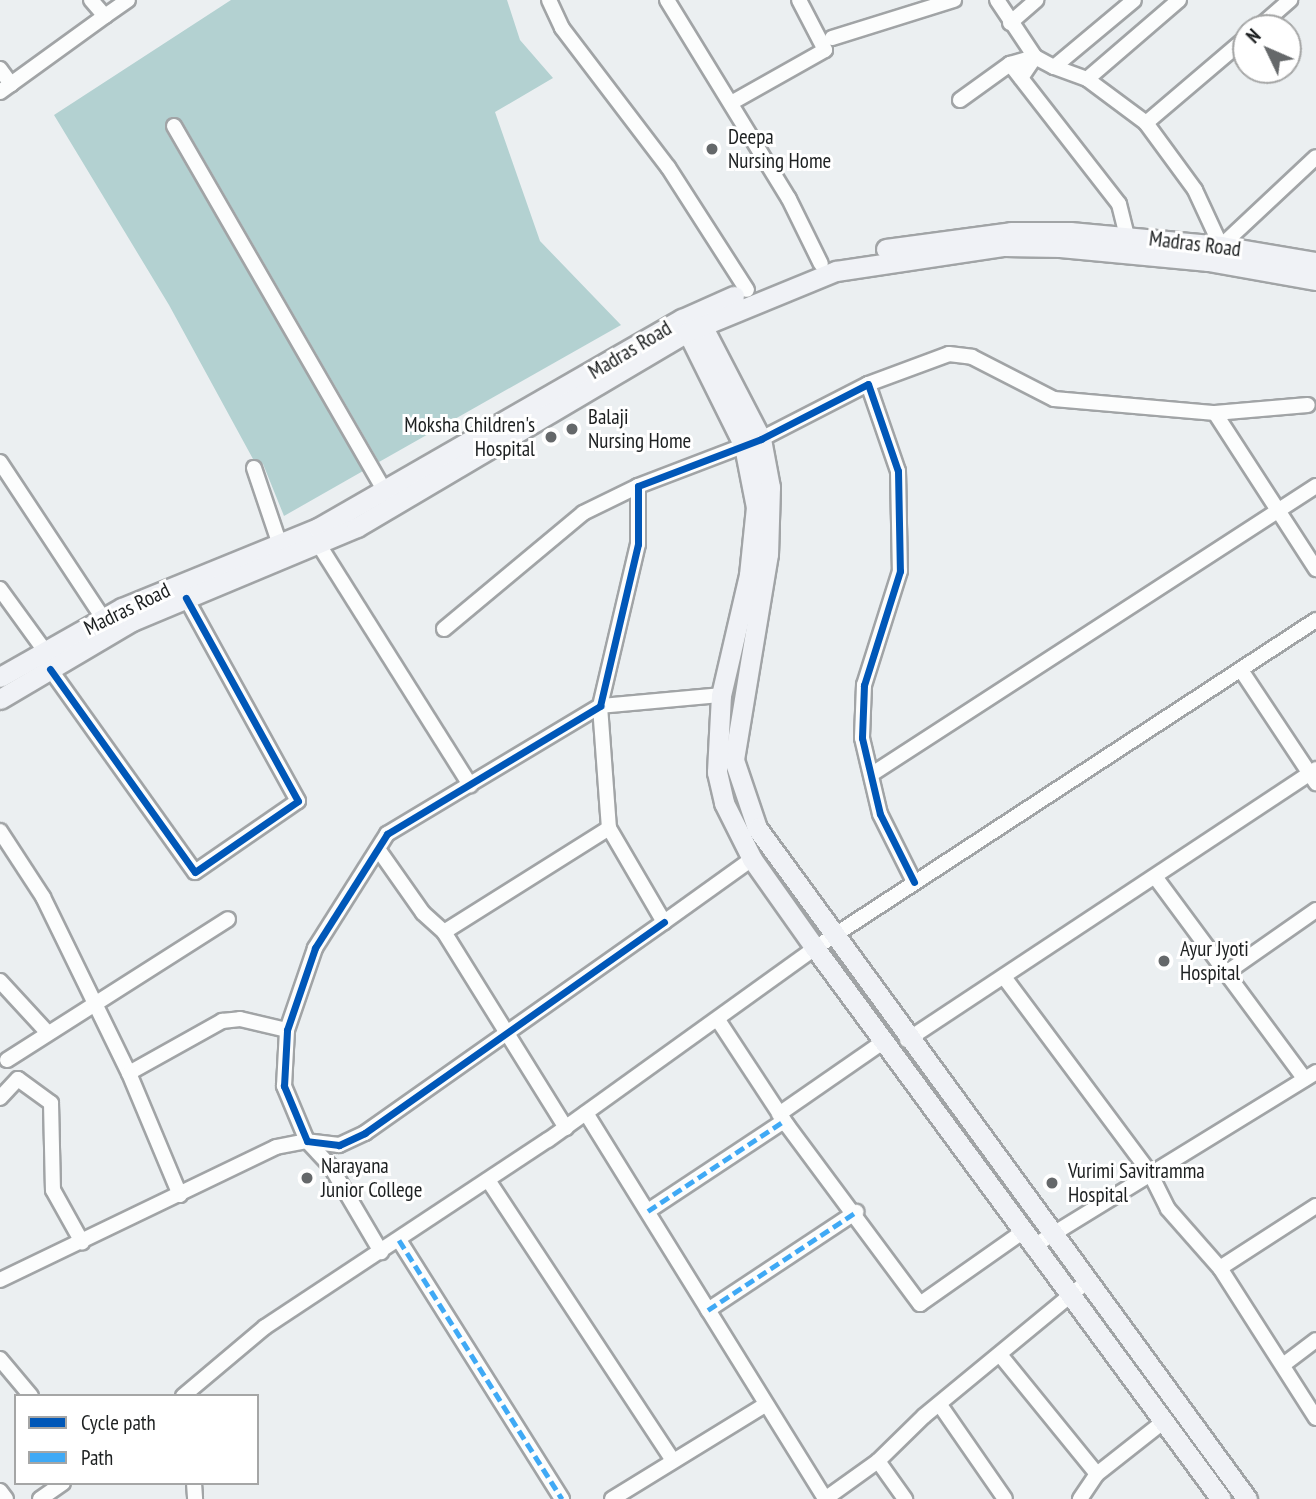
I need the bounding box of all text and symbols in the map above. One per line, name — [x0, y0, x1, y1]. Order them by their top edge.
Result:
north arrow — [1232, 14, 1302, 84]
text: N — [1241, 24, 1266, 48]
place label: Deepa Nursing Home — [728, 124, 831, 174]
marker: Deepa Nursing Home — [702, 139, 722, 159]
street label: Madras Road — [1148, 226, 1242, 262]
street label: Madras Road — [584, 315, 676, 385]
place label: Balaji Nursing Home — [588, 404, 691, 454]
place label: Moksha Children's Hospital — [404, 412, 535, 462]
marker: Balaji Nursing Home — [562, 419, 582, 439]
marker: Moksha Children's Hospital — [541, 427, 561, 447]
street label: Madras Road — [80, 577, 174, 641]
place label: Ayur Jyoti Hospital — [1180, 936, 1249, 986]
marker: Ayur Jyoti Hospital — [1154, 951, 1174, 971]
place label: Narayana Junior College — [321, 1153, 422, 1203]
place label: Vurimi Savitramma Hospital — [1068, 1158, 1205, 1208]
marker: Narayana Junior College — [299, 1170, 315, 1186]
marker: Vurimi Savitramma Hospital — [1042, 1173, 1062, 1193]
legend — [14, 1394, 259, 1485]
text: Cycle path — [81, 1409, 156, 1436]
text: Path — [81, 1444, 113, 1471]

